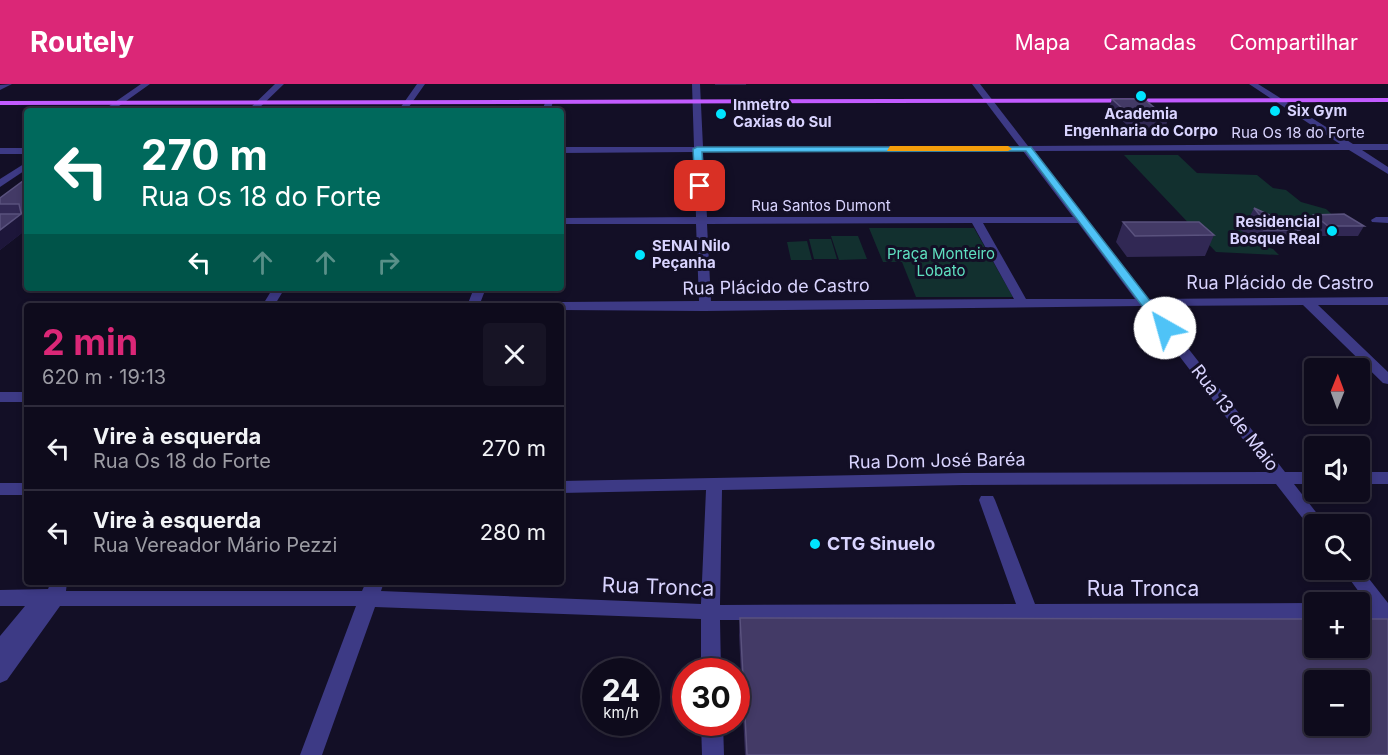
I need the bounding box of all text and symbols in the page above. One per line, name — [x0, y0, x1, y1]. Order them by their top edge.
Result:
text: Routely — [30, 25, 134, 59]
text: Mapa — [1015, 30, 1070, 55]
text: Camadas — [1103, 30, 1196, 55]
text: Compartilhar — [1229, 30, 1358, 55]
marker: Academia Engenharia do Corpo — [1134, 89, 1148, 103]
place label: Inmetro Caxias do Sul — [733, 95, 832, 131]
place label: Six Gym — [1287, 101, 1347, 120]
place label: Academia Engenharia do Corpo — [1064, 104, 1218, 140]
marker: Six Gym — [1268, 104, 1282, 118]
marker: Inmetro Caxias do Sul — [714, 107, 728, 121]
street label: Rua Os 18 do Forte — [1231, 123, 1365, 142]
text: 270 m — [141, 129, 268, 180]
icon: left — [42, 132, 120, 210]
pin — [674, 160, 725, 211]
icon: arrive — [683, 169, 716, 202]
text: Rua Os 18 do Forte — [141, 180, 381, 213]
street label: Rua Santos Dumont — [751, 196, 891, 215]
place label: Residencial Bosque Real — [1230, 212, 1320, 248]
marker: Residencial Bosque Real — [1325, 224, 1339, 238]
place label: SENAI Nilo Peçanha — [652, 236, 730, 272]
park label: Praça Monteiro Lobato — [887, 244, 995, 280]
icon: left — [183, 246, 216, 279]
icon: ahead — [246, 246, 279, 279]
icon: ahead — [309, 246, 342, 279]
icon: right — [372, 246, 405, 279]
marker: SENAI Nilo Peçanha — [633, 248, 647, 262]
street label: Rua Plácido de Castro — [1186, 272, 1374, 293]
street label: Rua Plácido de Castro — [682, 274, 870, 299]
position arrow — [1133, 296, 1197, 360]
text: 2 min — [42, 320, 138, 364]
button: close — [483, 323, 546, 386]
north arrow — [1304, 358, 1370, 424]
map controls — [1304, 358, 1370, 736]
street label: Rua 13 de Maio — [1187, 360, 1283, 475]
text: 620 m · 19:13 — [42, 365, 166, 389]
text: Vire à esquerda — [93, 423, 261, 449]
icon: left — [42, 432, 75, 465]
text: 270 m — [481, 435, 546, 461]
button: sound — [1304, 436, 1370, 502]
street label: Rua Dom José Baréa — [848, 448, 1026, 473]
text: Rua Os 18 do Forte — [93, 449, 271, 473]
text: Vire à esquerda — [93, 507, 261, 533]
button: search — [1304, 514, 1370, 580]
icon: left — [42, 516, 75, 549]
text: 280 m — [480, 519, 546, 545]
text: Rua Vereador Mário Pezzi — [93, 533, 337, 557]
place label: CTG Sinuelo — [827, 533, 935, 554]
marker: CTG Sinuelo — [808, 537, 822, 551]
street label: Rua Tronca — [601, 572, 715, 601]
street label: Rua Tronca — [1087, 576, 1199, 601]
button: + — [1304, 592, 1370, 658]
speed limit sign: 30 — [672, 658, 750, 736]
button: − — [1304, 670, 1370, 736]
text: 24 — [602, 672, 640, 708]
text: km/h — [603, 703, 639, 722]

